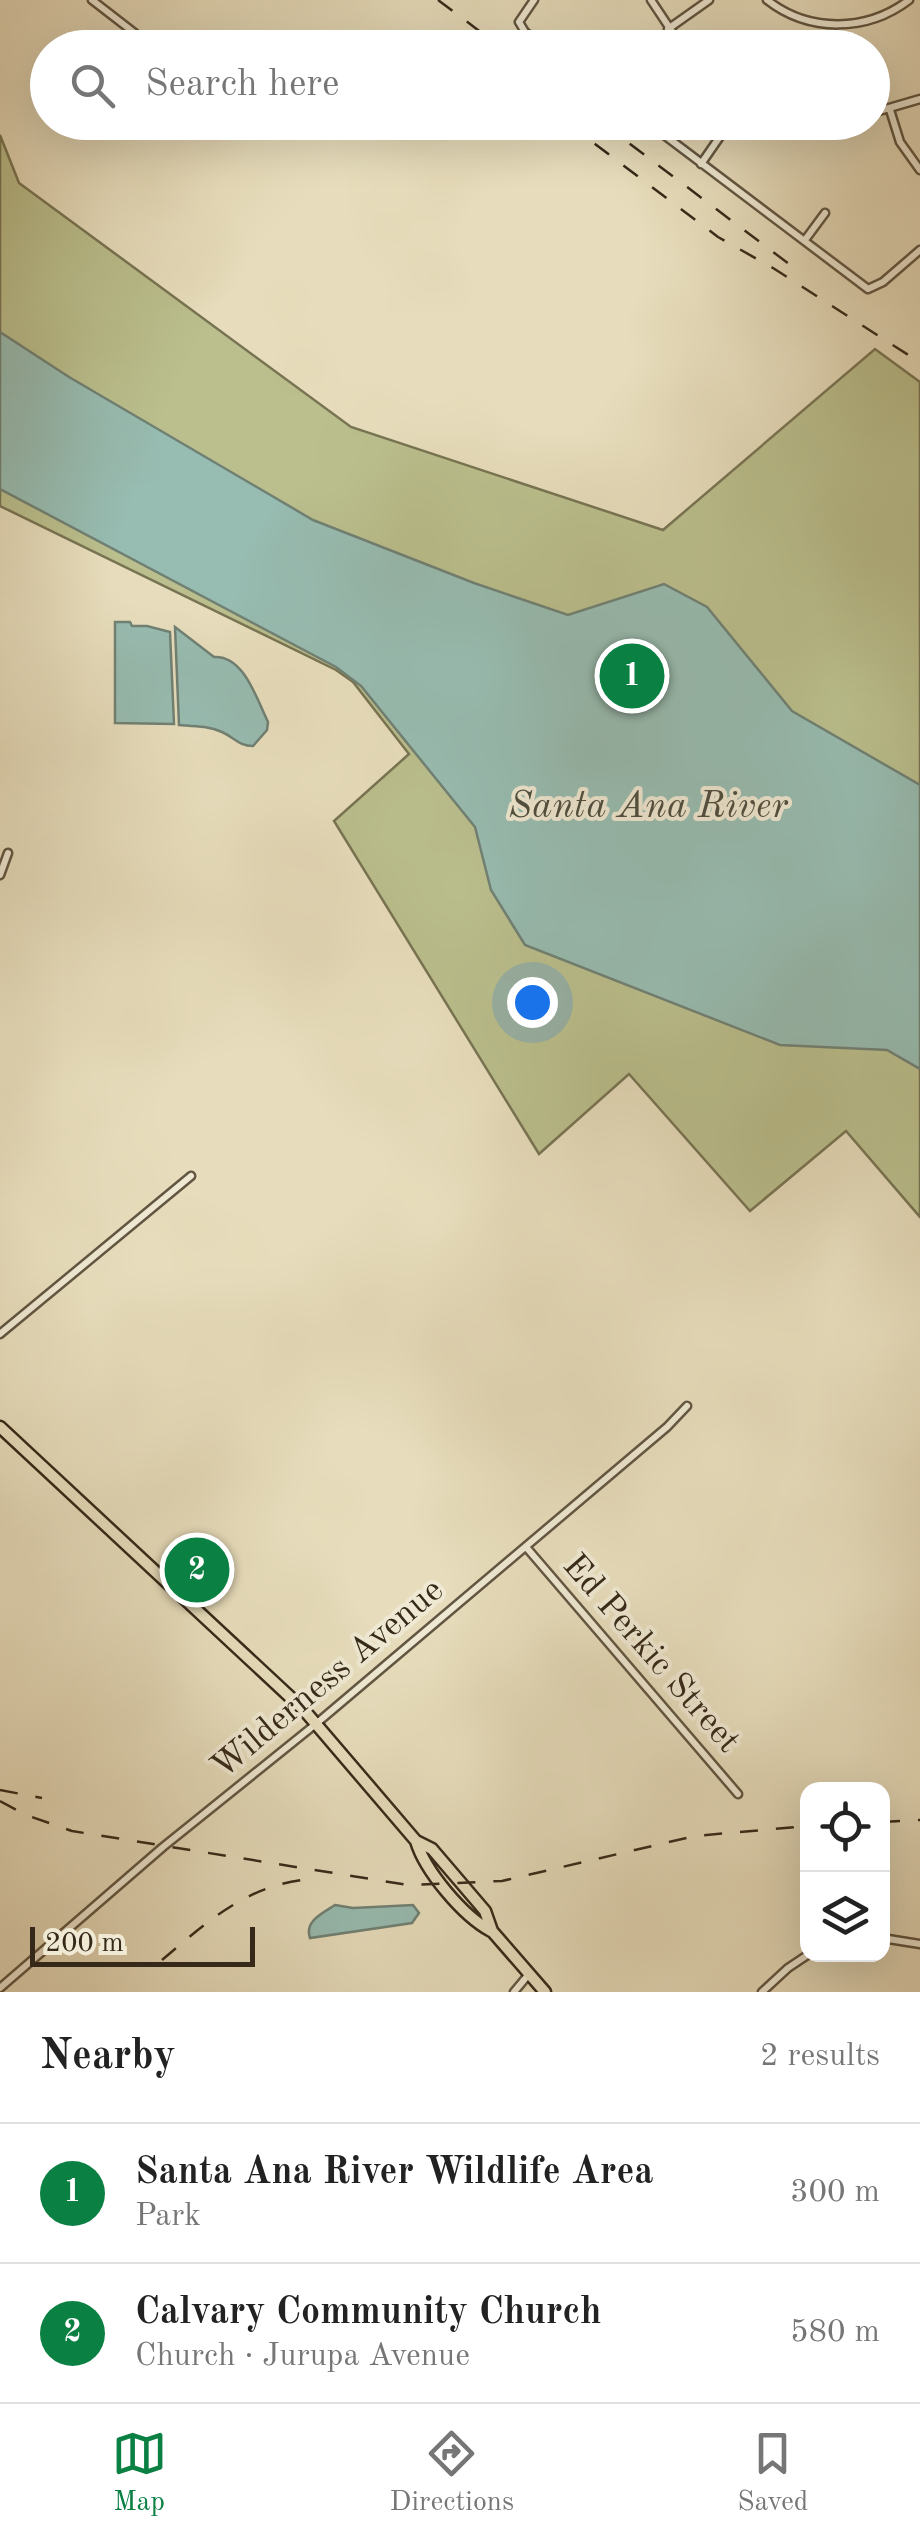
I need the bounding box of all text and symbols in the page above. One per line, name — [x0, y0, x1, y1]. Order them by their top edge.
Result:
search box — [30, 30, 890, 140]
icon: search — [65, 58, 120, 113]
text: Search here — [145, 66, 340, 104]
pin: 1 — [600, 638, 664, 714]
water label: Santa Ana River — [508, 788, 788, 826]
your location — [507, 977, 558, 1028]
pin: 2 — [164, 1532, 230, 1608]
street label: Ed Perkic Street — [556, 1548, 746, 1760]
street label: Wilderness Avenue — [206, 1572, 450, 1786]
map controls — [800, 1782, 890, 1962]
button: locate — [800, 1782, 890, 1872]
button: layers — [800, 1872, 890, 1962]
scale bar — [30, 1922, 255, 1966]
text: 200 m — [45, 1930, 124, 1958]
text: Nearby — [40, 2036, 176, 2078]
text: 2 results — [760, 2041, 880, 2073]
text: Santa Ana River Wildlife Area — [135, 2154, 654, 2192]
text: 1 — [63, 2177, 82, 2209]
text: 300 m — [790, 2177, 880, 2209]
text: Park — [135, 2201, 201, 2233]
text: Calvary Community Church — [135, 2294, 602, 2332]
text: 2 — [63, 2317, 82, 2349]
text: 580 m — [790, 2317, 880, 2349]
text: Church · Jurupa Avenue — [135, 2341, 470, 2373]
tab: Map — [112, 2426, 167, 2521]
tab: Directions — [390, 2426, 514, 2521]
tab: Saved — [737, 2426, 808, 2521]

